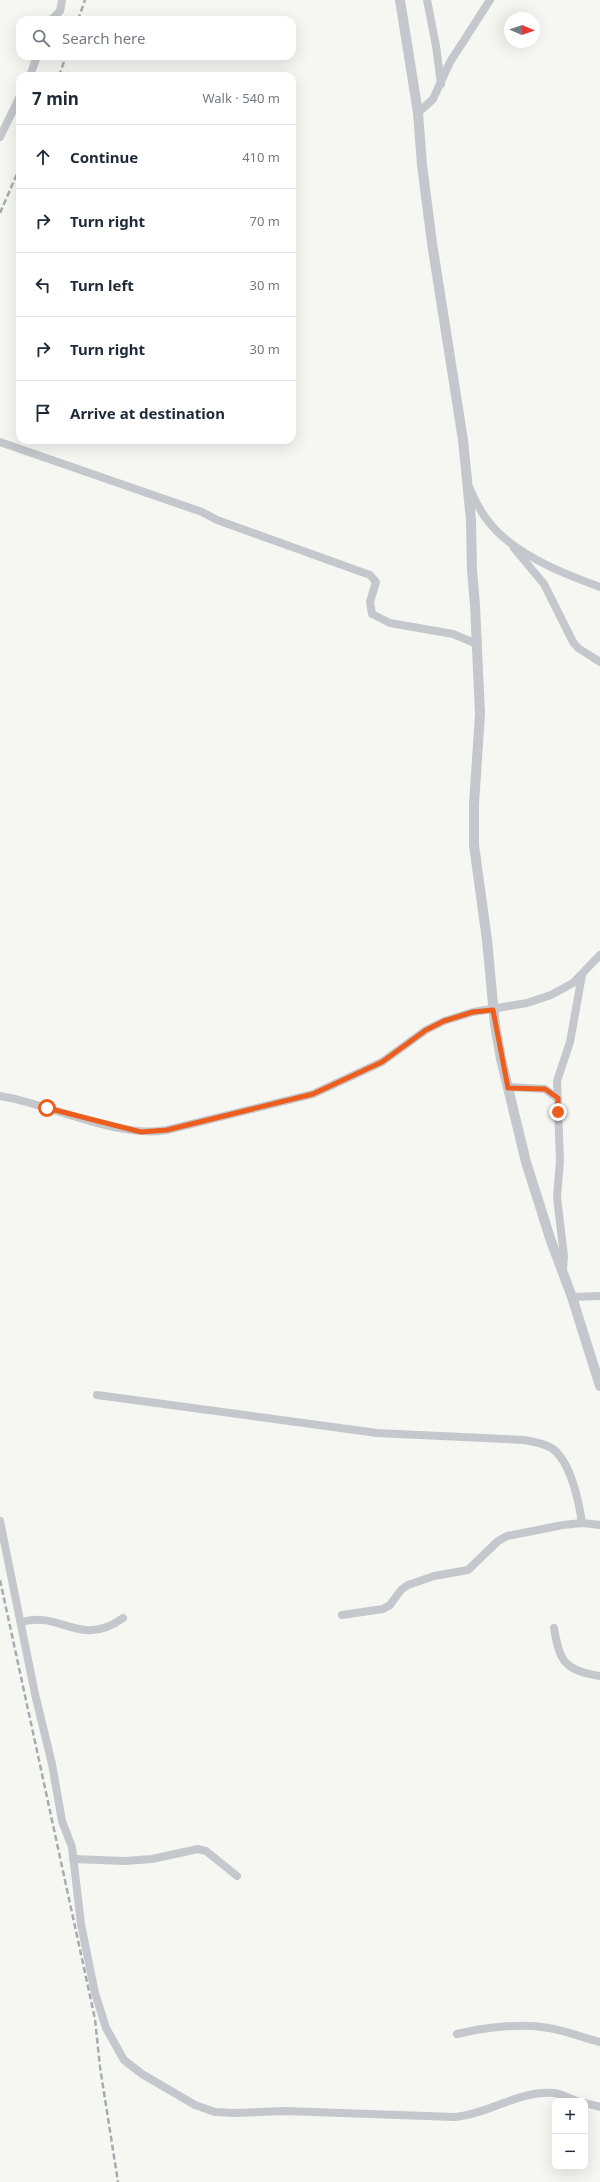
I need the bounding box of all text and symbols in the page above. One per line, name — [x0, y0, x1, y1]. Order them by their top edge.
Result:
north arrow — [504, 12, 540, 48]
search box — [16, 16, 296, 60]
icon: search — [30, 27, 52, 49]
text: Search here — [62, 28, 145, 48]
text: 7 min — [32, 87, 79, 110]
text: Walk · 540 m — [202, 89, 280, 107]
icon: ahead — [32, 146, 54, 168]
text: Continue — [70, 147, 138, 167]
text: 410 m — [242, 148, 280, 166]
icon: right — [32, 210, 54, 232]
text: Turn right — [70, 211, 145, 231]
text: 70 m — [250, 212, 280, 230]
icon: left — [32, 274, 54, 296]
text: Turn left — [70, 275, 134, 295]
text: 30 m — [250, 276, 280, 294]
icon: right — [32, 338, 54, 360]
text: Turn right — [70, 339, 145, 359]
text: 30 m — [250, 340, 280, 358]
icon: arrive — [32, 402, 54, 424]
text: Arrive at destination — [70, 403, 225, 423]
route start — [38, 1099, 56, 1117]
route end — [549, 1103, 567, 1121]
map controls — [552, 2098, 588, 2170]
button: + — [552, 2098, 588, 2134]
button: − — [552, 2134, 588, 2170]

